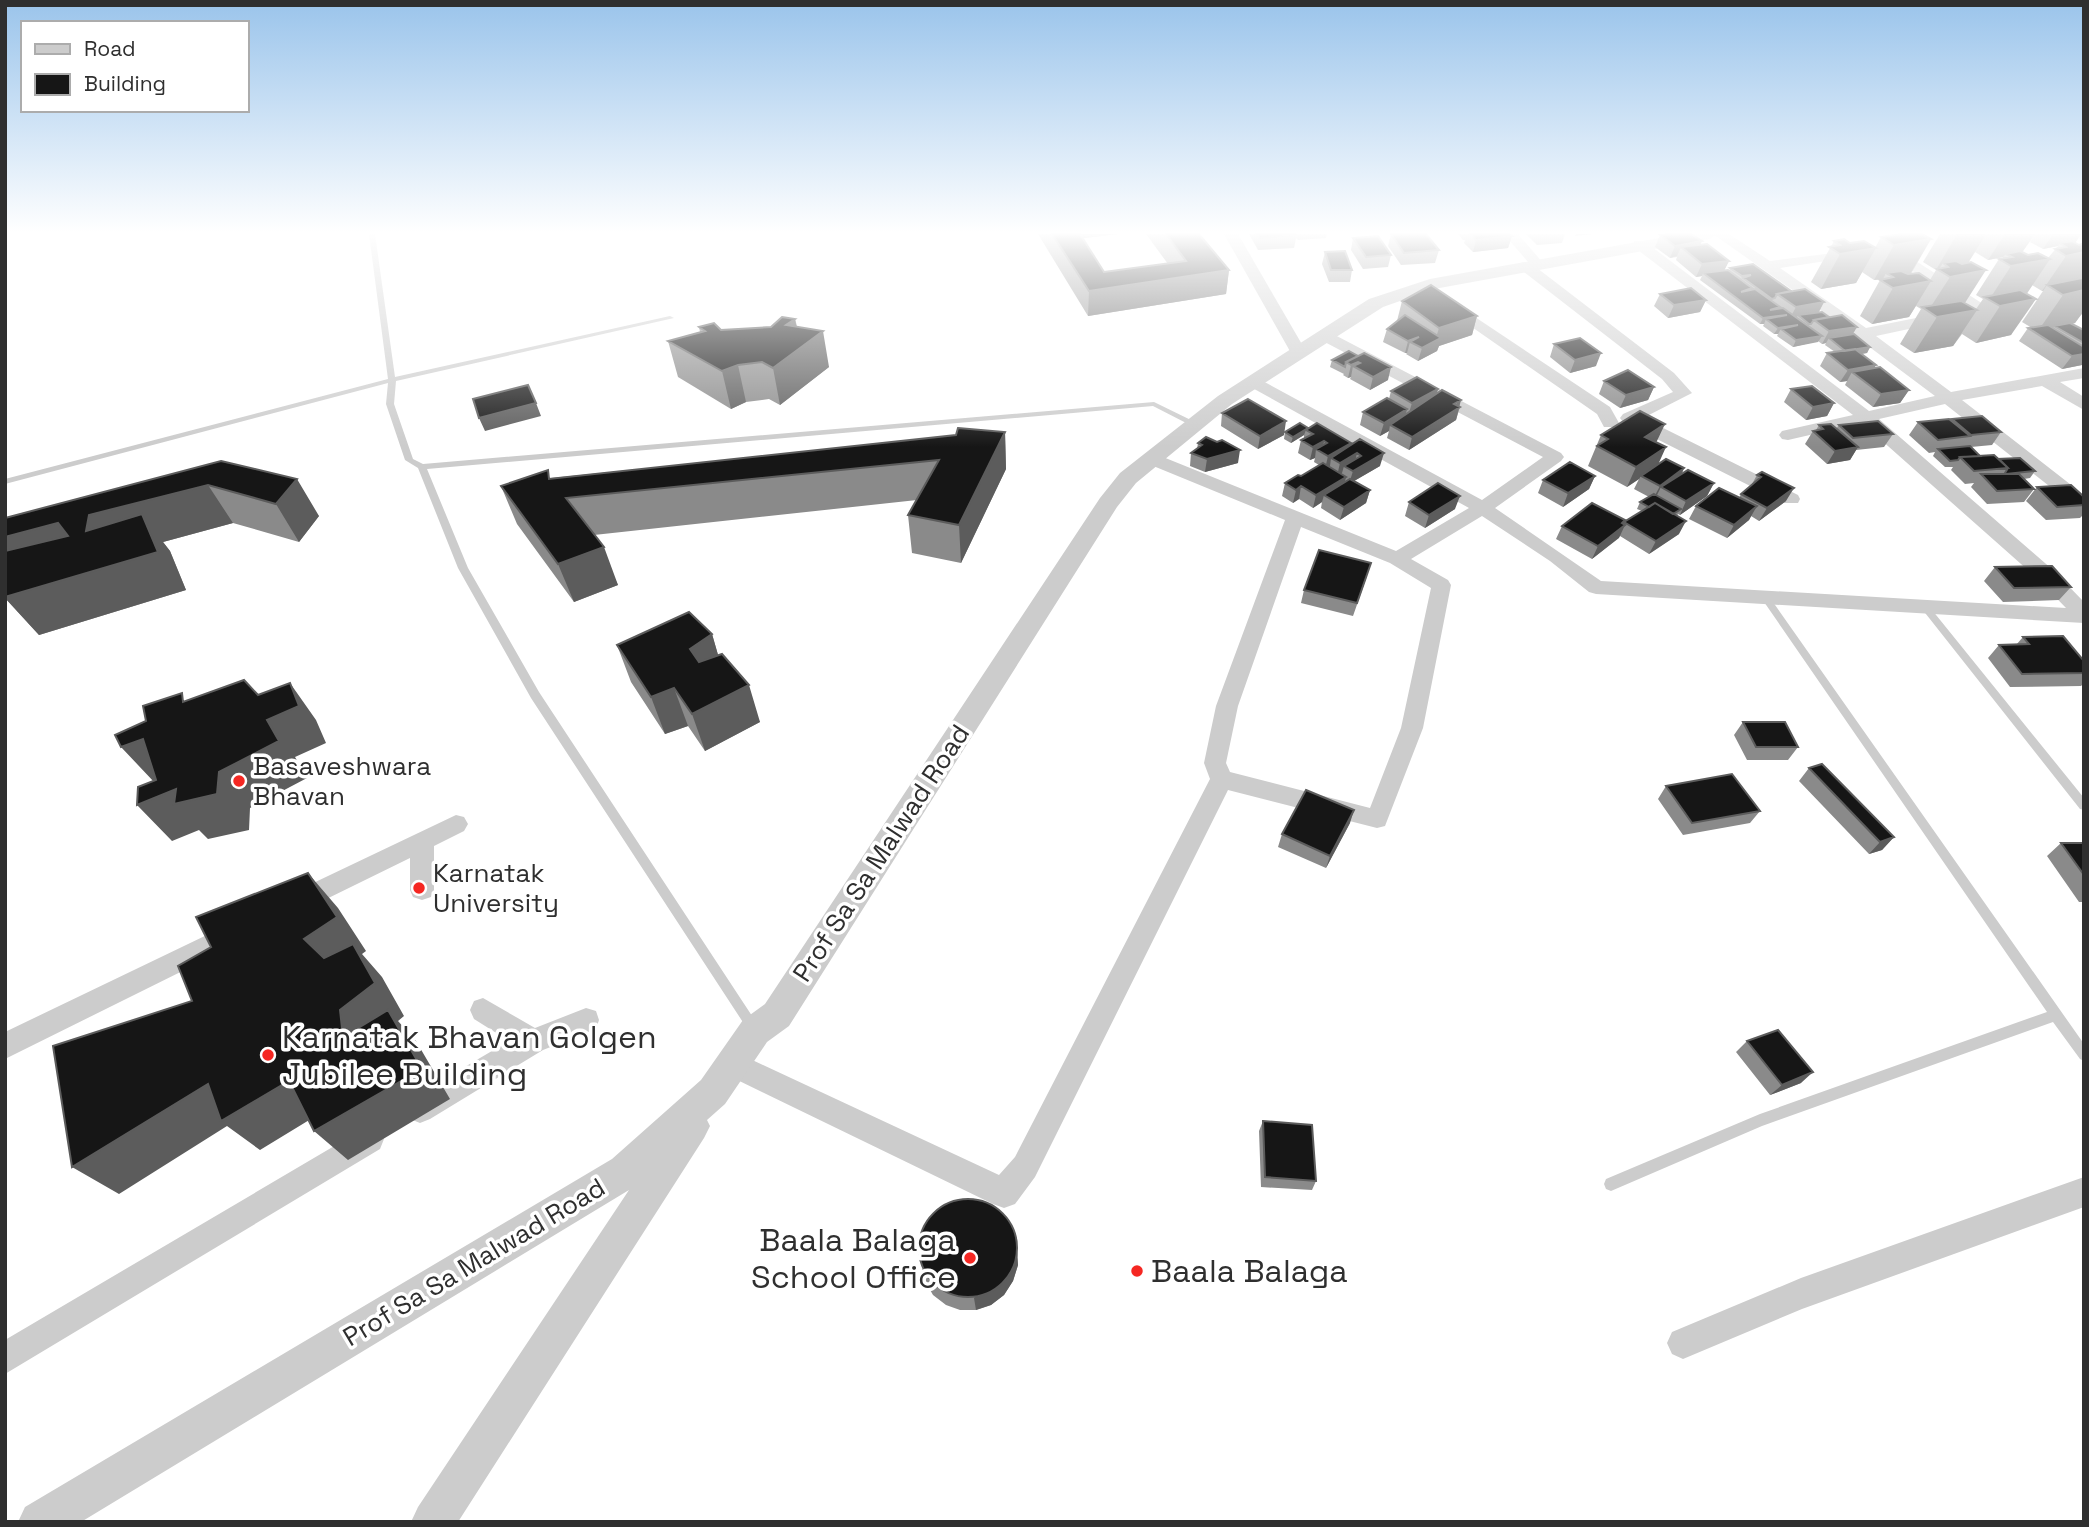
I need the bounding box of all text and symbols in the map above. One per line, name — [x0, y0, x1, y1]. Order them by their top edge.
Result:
legend — [21, 21, 248, 112]
text: Road — [84, 35, 136, 62]
text: Building — [84, 70, 166, 97]
street label: Prof Sa Sa Malwad Road — [785, 718, 977, 988]
place label: Basaveshwara Bhavan — [253, 749, 431, 813]
marker: Basaveshwara Bhavan — [231, 773, 247, 789]
place label: Karnatak University — [433, 856, 559, 920]
marker: Karnatak University — [411, 880, 427, 896]
place label: Karnatak Bhavan Golgen Jubilee Building — [282, 1017, 657, 1094]
marker: Karnatak Bhavan Golgen Jubilee Building — [260, 1047, 276, 1063]
street label: Prof Sa Sa Malwad Road — [337, 1170, 611, 1354]
place label: Baala Balaga School Office — [751, 1220, 956, 1297]
marker: Baala Balaga School Office — [962, 1250, 978, 1266]
place label: Baala Balaga — [1151, 1251, 1348, 1291]
marker: Baala Balaga — [1129, 1263, 1145, 1279]

